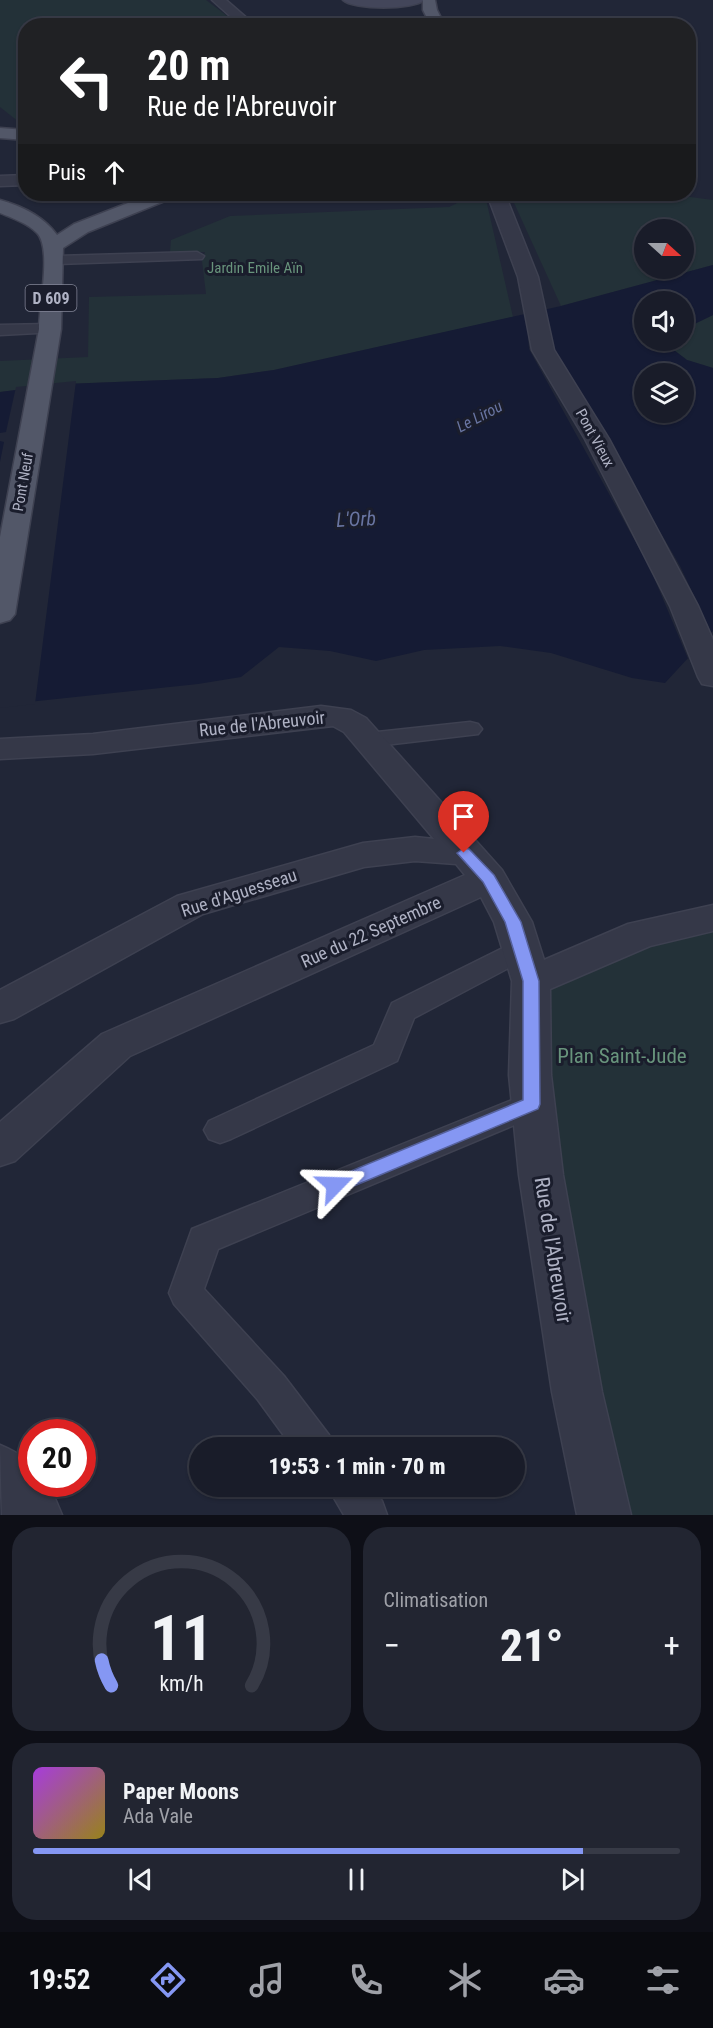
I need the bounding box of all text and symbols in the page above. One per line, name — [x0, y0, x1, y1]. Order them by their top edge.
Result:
text: 20 m — [147, 41, 230, 90]
icon: left — [48, 42, 126, 120]
text: Rue de l'Abreuvoir — [147, 91, 337, 123]
icon: ahead — [98, 156, 131, 189]
text: Puis — [48, 160, 86, 185]
north arrow — [634, 219, 694, 279]
map controls — [634, 219, 694, 423]
park label: Jardin Emile Aïn — [207, 259, 303, 277]
road number: D 609 — [26, 285, 76, 311]
button: sound — [634, 291, 694, 351]
button: layers — [634, 363, 694, 423]
water label: Le Lirou — [453, 396, 506, 436]
street label: Pont Vieux — [572, 406, 618, 471]
street label: Pont Neuf — [9, 451, 37, 513]
water label: L'Orb — [336, 506, 376, 532]
street label: Rue de l'Abreuvoir — [198, 706, 326, 741]
pin — [438, 791, 489, 853]
icon: arrive — [447, 800, 480, 833]
street label: Rue d'Aguesseau — [178, 864, 299, 921]
street label: Rue du 22 Septembre — [298, 891, 444, 972]
park label: Plan Saint-Jude — [557, 1044, 687, 1068]
position arrow — [303, 1153, 367, 1217]
street label: Rue de l'Abreuvoir — [530, 1175, 576, 1325]
speed limit sign: 20 — [18, 1419, 96, 1497]
text: 19:53 · 1 min · 70 m — [269, 1454, 445, 1479]
text: Climatisation — [384, 1588, 488, 1612]
text: 11 — [150, 1602, 213, 1675]
text: 21° — [500, 1619, 564, 1672]
text: − — [384, 1626, 400, 1665]
text: + — [664, 1626, 680, 1665]
text: km/h — [159, 1671, 203, 1696]
text: Paper Moons — [123, 1779, 239, 1804]
text: Ada Vale — [123, 1804, 193, 1828]
icon: previous — [124, 1863, 157, 1896]
icon: pause — [340, 1863, 373, 1896]
icon: next — [556, 1863, 589, 1896]
icon: directions — [147, 1959, 189, 2001]
icon: music — [246, 1959, 288, 2001]
icon: phone — [345, 1959, 387, 2001]
icon: climate — [444, 1959, 486, 2001]
icon: car — [543, 1959, 585, 2001]
icon: filters — [642, 1959, 684, 2001]
text: 19:52 — [29, 1964, 90, 1996]

